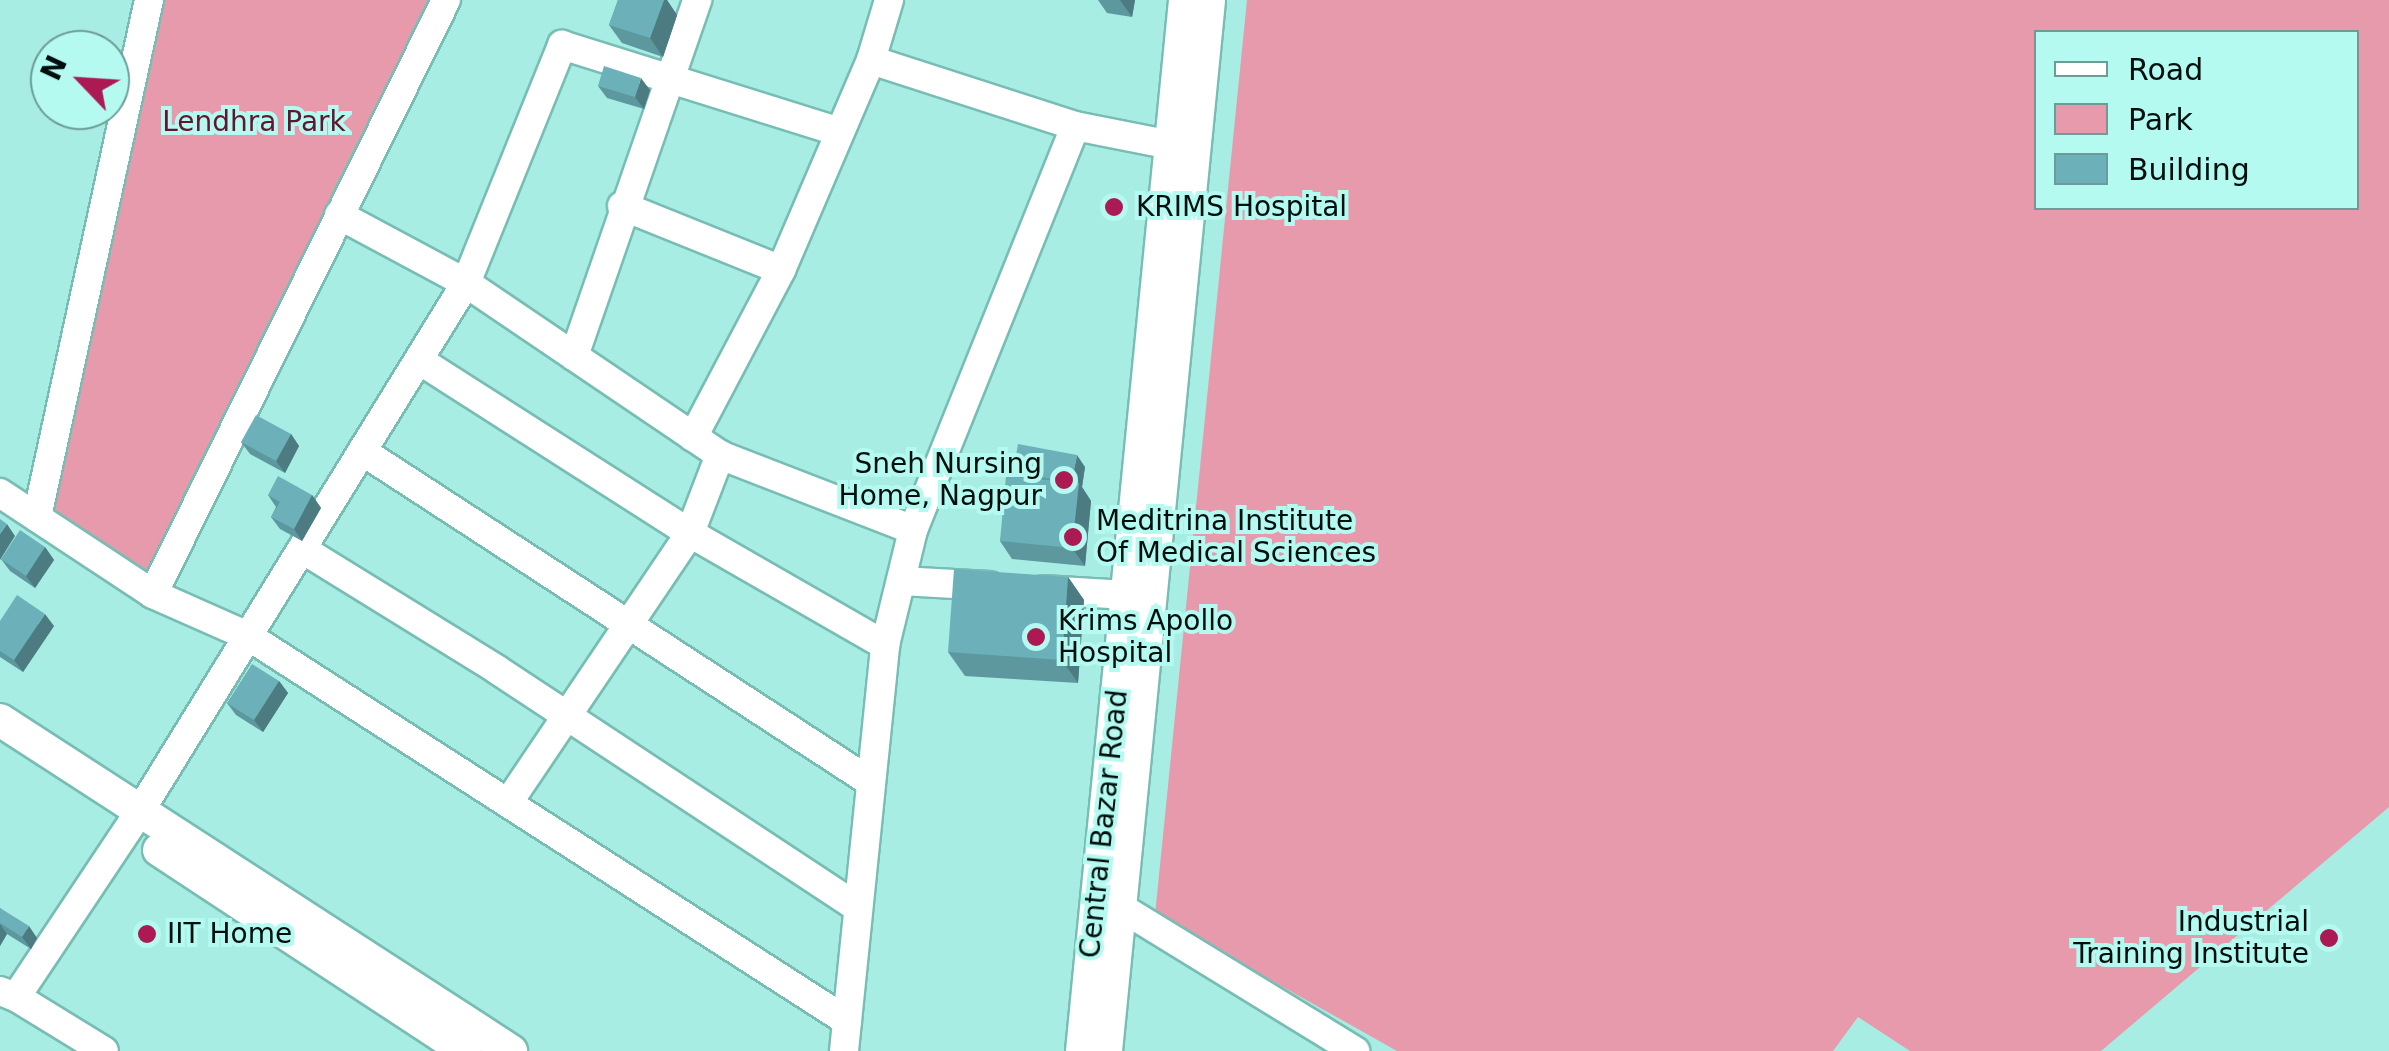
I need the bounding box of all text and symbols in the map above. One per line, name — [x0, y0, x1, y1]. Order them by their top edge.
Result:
north arrow — [30, 30, 130, 130]
legend — [2034, 30, 2359, 210]
text: N — [34, 50, 74, 86]
text: Road — [2128, 52, 2203, 87]
text: Park — [2128, 102, 2193, 137]
park label: Lendhra Park — [162, 105, 346, 139]
text: Building — [2128, 152, 2250, 187]
place label: KRIMS Hospital — [1136, 190, 1347, 224]
marker: KRIMS Hospital — [1101, 194, 1127, 220]
place label: Sneh Nursing Home, Nagpur — [839, 447, 1042, 513]
marker: Sneh Nursing Home, Nagpur — [1051, 467, 1077, 493]
place label: Meditrina Institute Of Medical Sciences — [1096, 504, 1376, 570]
marker: Meditrina Institute Of Medical Sciences — [1060, 524, 1086, 550]
place label: Krims Apollo Hospital — [1058, 604, 1233, 670]
marker: Krims Apollo Hospital — [1023, 624, 1049, 650]
street label: Central Bazar Road — [1073, 688, 1135, 960]
place label: Industrial Training Institute — [2073, 905, 2309, 971]
place label: IIT Home — [167, 917, 292, 951]
marker: IIT Home — [136, 923, 158, 945]
marker: Industrial Training Institute — [2318, 927, 2340, 949]

